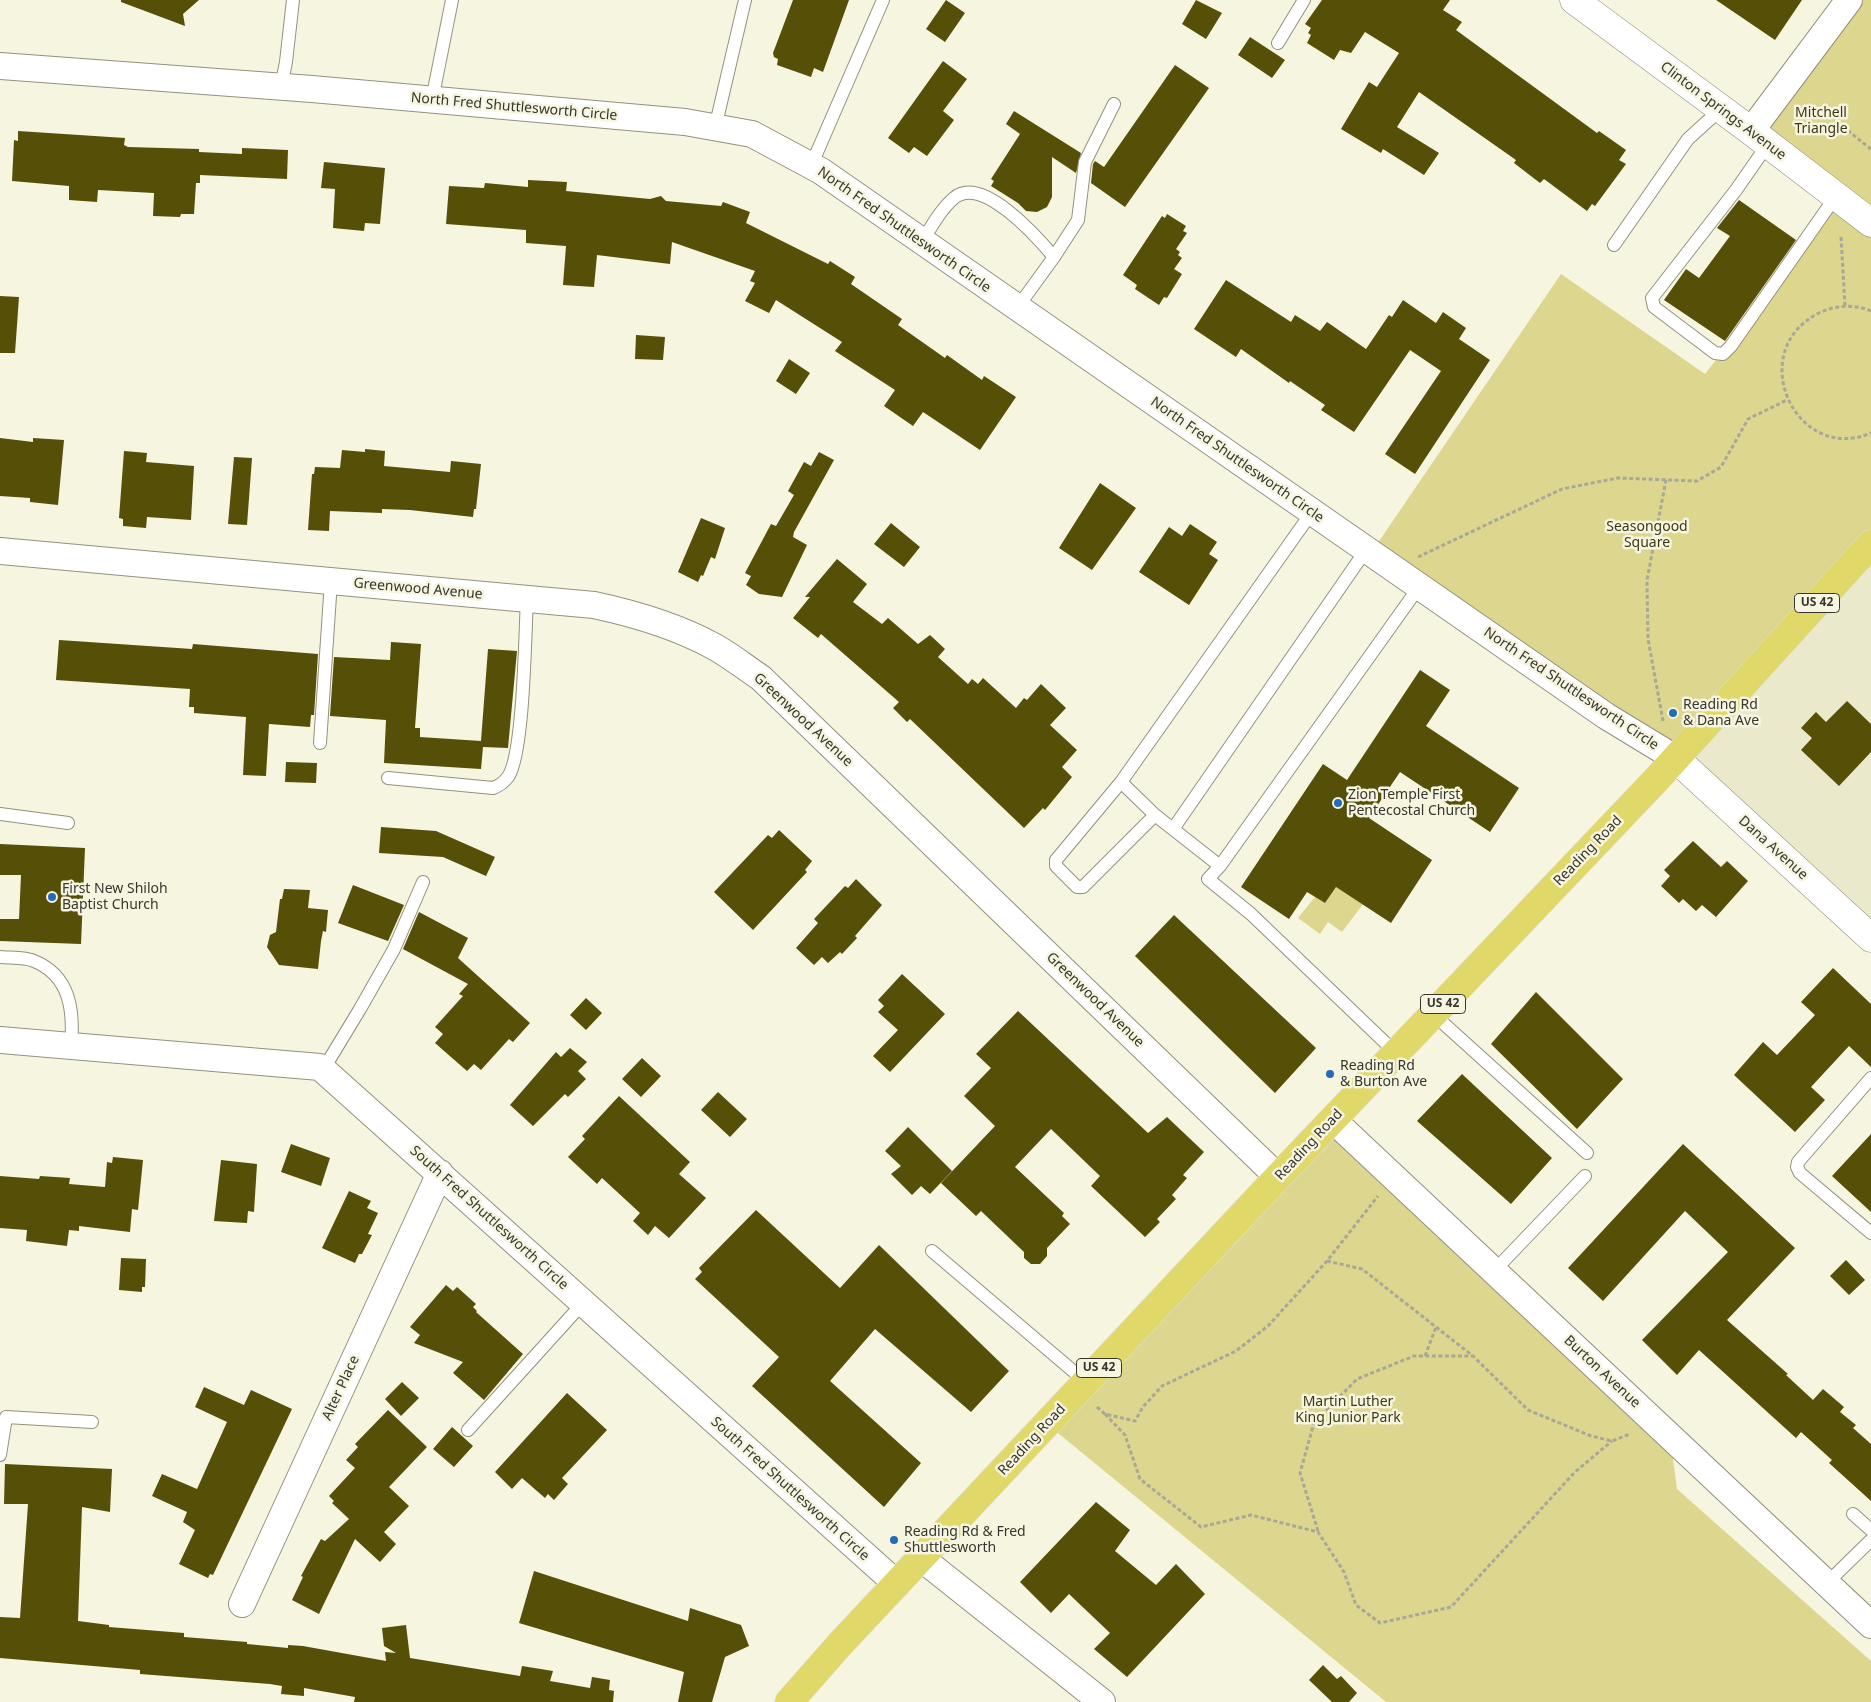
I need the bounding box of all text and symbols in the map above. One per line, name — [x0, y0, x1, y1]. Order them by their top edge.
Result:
street label: Clinton Springs Avenue — [1657, 58, 1789, 164]
street label: North Fred Shuttlesworth Circle — [410, 90, 618, 124]
park label: Mitchell Triangle — [1794, 105, 1848, 138]
street label: North Fred Shuttlesworth Circle — [814, 164, 994, 296]
street label: North Fred Shuttlesworth Circle — [1147, 394, 1327, 526]
park label: Seasongood Square — [1606, 519, 1688, 552]
street label: Greenwood Avenue — [353, 575, 483, 603]
road number: US 42 — [1794, 594, 1840, 612]
street label: North Fred Shuttlesworth Circle — [1480, 624, 1662, 754]
street label: Greenwood Avenue — [750, 670, 856, 770]
place label: Reading Rd & Dana Ave — [1683, 697, 1759, 730]
marker: Reading Rd & Dana Ave — [1667, 707, 1679, 719]
place label: Zion Temple First Pentecostal Church — [1348, 787, 1475, 820]
marker: Zion Temple First Pentecostal Church — [1332, 797, 1344, 809]
street label: Reading Road — [1550, 812, 1626, 890]
street label: Dana Avenue — [1735, 813, 1811, 883]
place label: First New Shiloh Baptist Church — [62, 881, 168, 914]
marker: First New Shiloh Baptist Church — [46, 891, 58, 903]
street label: Greenwood Avenue — [1043, 949, 1147, 1051]
road number: US 42 — [1420, 994, 1466, 1014]
place label: Reading Rd & Burton Ave — [1340, 1058, 1427, 1090]
marker: Reading Rd & Burton Ave — [1324, 1068, 1336, 1080]
street label: Reading Road — [1272, 1106, 1346, 1184]
street label: South Fred Shuttlesworth Circle — [406, 1142, 572, 1294]
street label: Burton Avenue — [1560, 1332, 1644, 1412]
street label: Alter Place — [319, 1353, 363, 1423]
road number: US 42 — [1076, 1359, 1122, 1378]
park label: Martin Luther King Junior Park — [1295, 1394, 1401, 1426]
street label: Reading Road — [995, 1401, 1069, 1479]
street label: South Fred Shuttlesworth Circle — [707, 1413, 873, 1565]
place label: Reading Rd & Fred Shuttlesworth — [904, 1524, 1026, 1556]
marker: Reading Rd & Fred Shuttlesworth — [888, 1534, 900, 1546]

